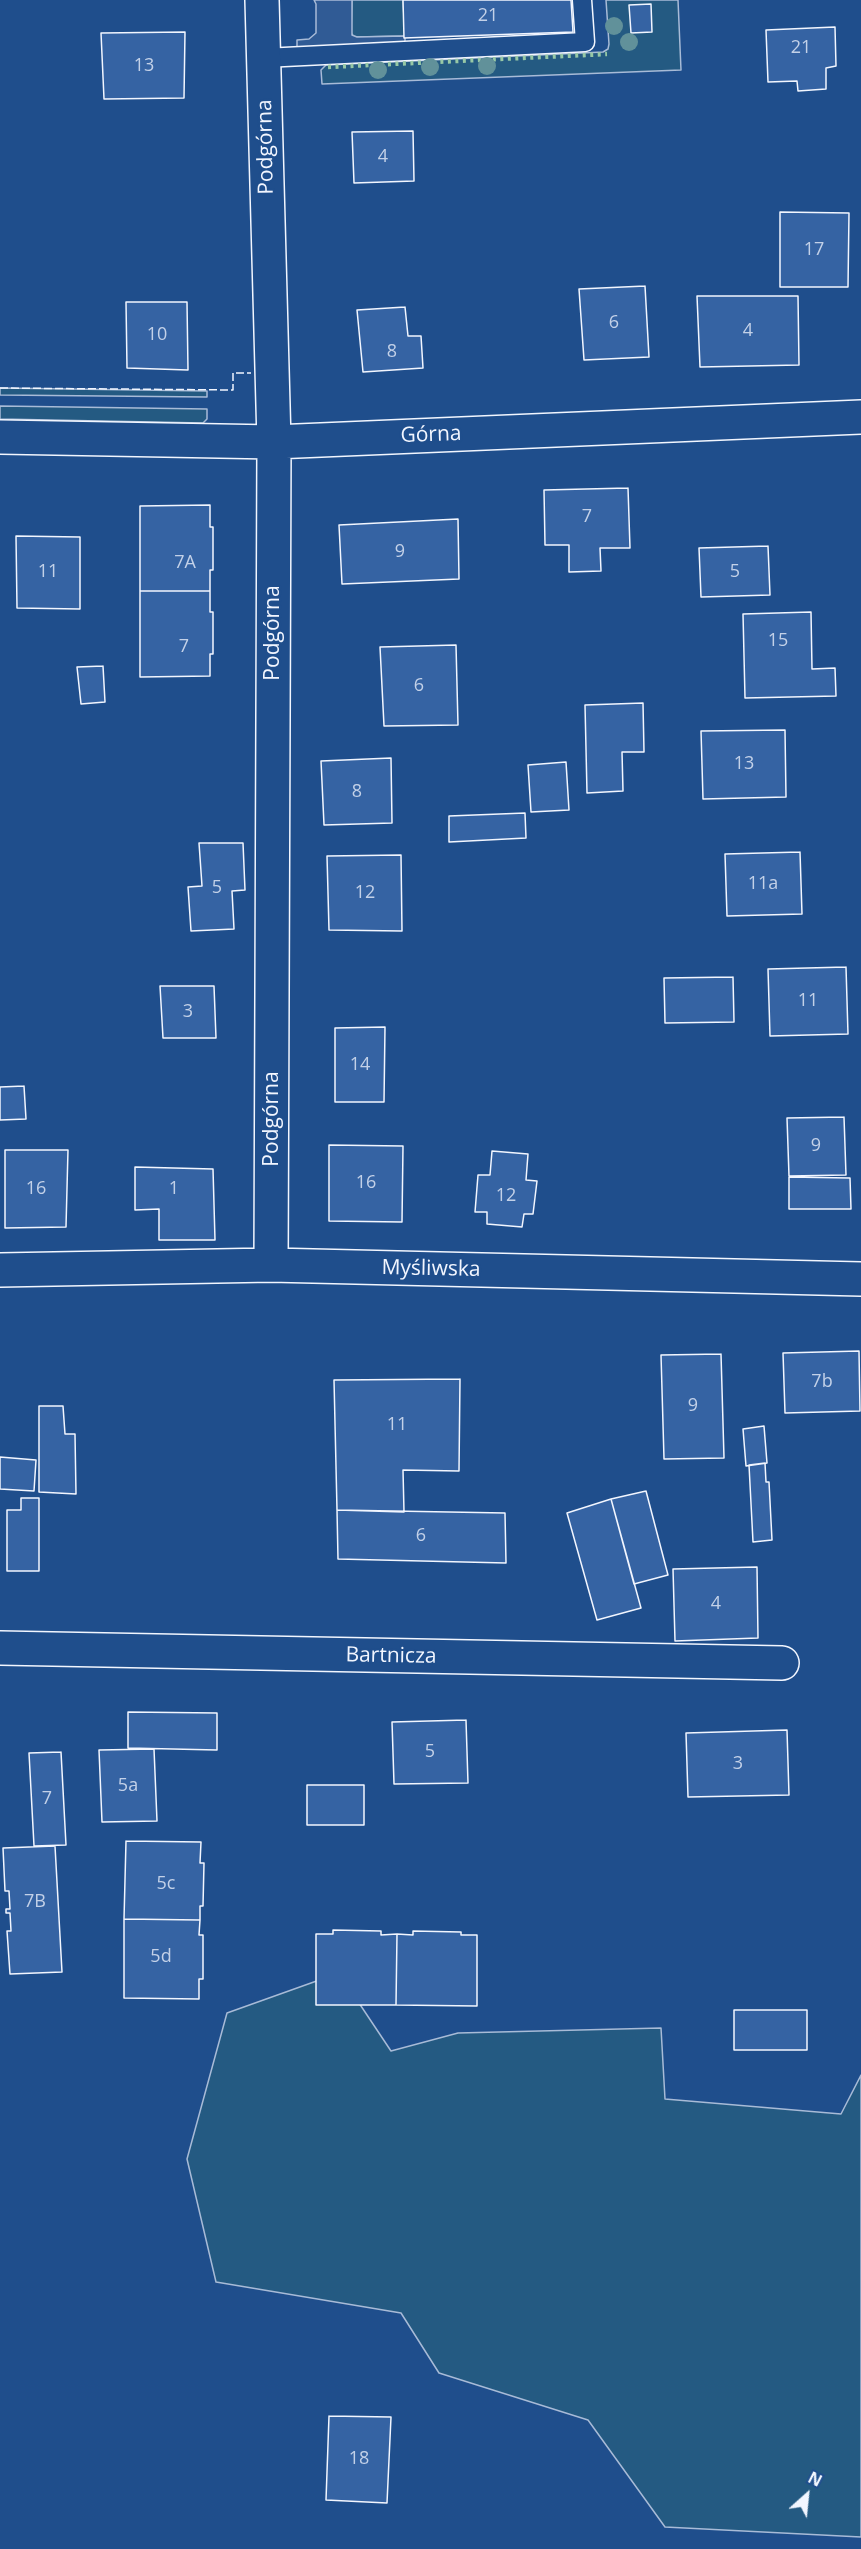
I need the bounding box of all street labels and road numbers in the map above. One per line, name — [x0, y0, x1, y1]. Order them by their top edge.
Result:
street label: Podgórna — [253, 99, 279, 195]
street label: Górna — [400, 421, 462, 449]
street label: Podgórna — [260, 585, 286, 681]
street label: Podgórna — [259, 1071, 285, 1167]
street label: Myśliwska — [381, 1256, 481, 1282]
street label: Bartnicza — [345, 1643, 437, 1669]

